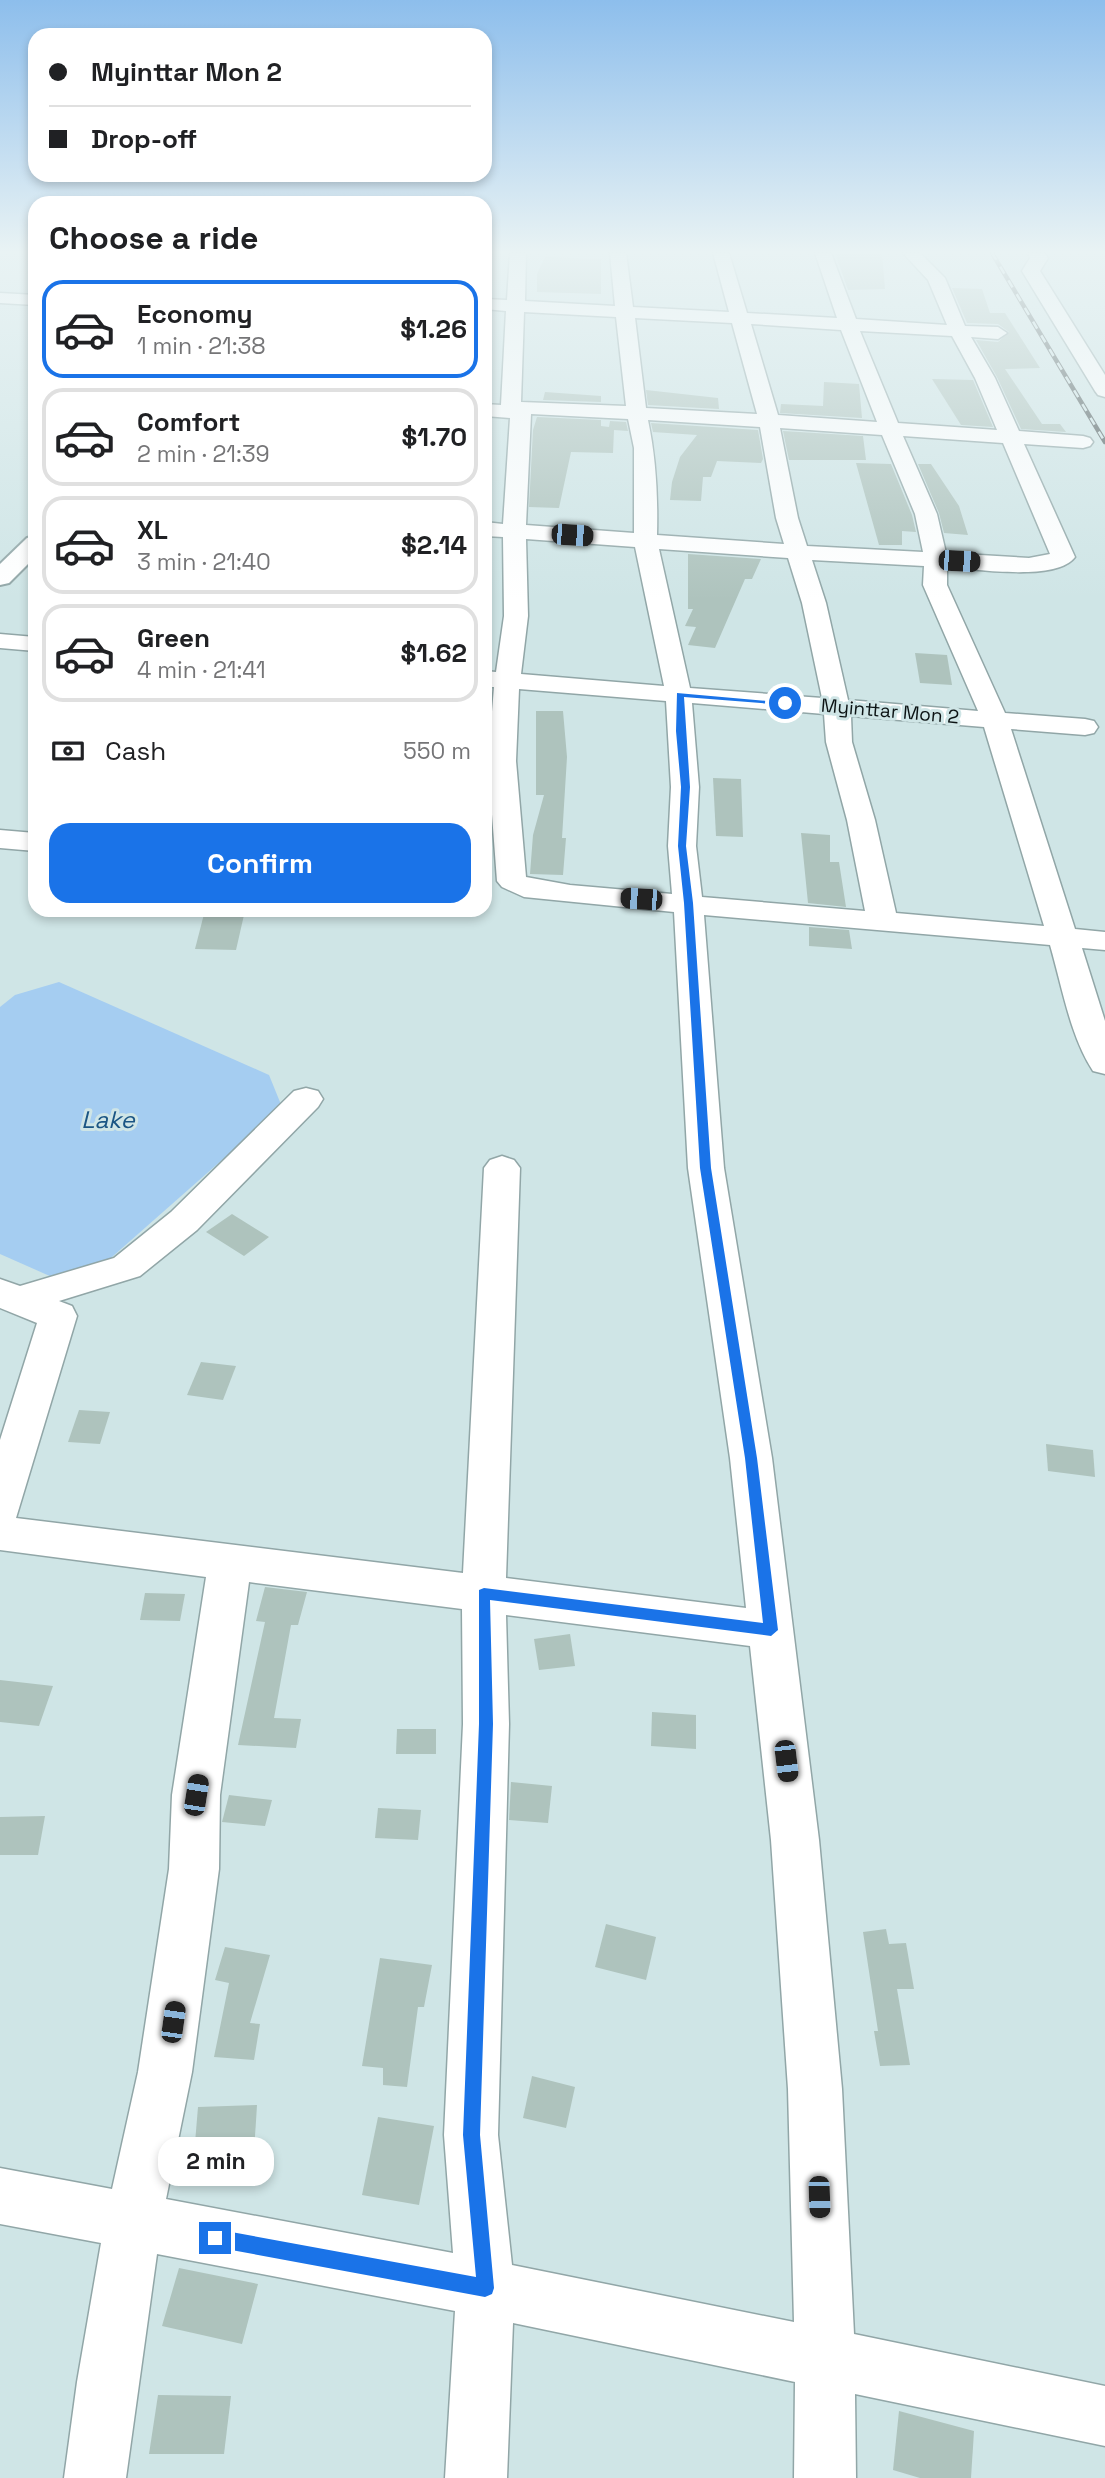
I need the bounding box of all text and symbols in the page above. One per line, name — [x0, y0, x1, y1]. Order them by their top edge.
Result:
text: Myinttar Mon 2 — [91, 55, 282, 89]
text: Drop-off — [91, 122, 197, 156]
text: Choose a ride — [49, 218, 259, 258]
text: Economy — [137, 297, 253, 331]
icon: car — [53, 298, 116, 361]
text: $1.26 — [400, 312, 467, 346]
text: 1 min · 21:38 — [137, 331, 266, 361]
text: Comfort — [137, 405, 240, 439]
icon: car — [53, 406, 116, 469]
text: $1.70 — [401, 420, 467, 454]
text: 2 min · 21:39 — [137, 439, 270, 469]
text: XL — [137, 513, 168, 547]
icon: car — [53, 514, 116, 577]
car — [551, 523, 594, 547]
text: $2.14 — [401, 528, 467, 562]
text: 3 min · 21:40 — [137, 547, 271, 577]
car — [938, 549, 981, 573]
text: Green — [137, 621, 210, 655]
icon: car — [53, 622, 116, 685]
text: $1.62 — [401, 636, 467, 670]
text: 4 min · 21:41 — [137, 655, 266, 685]
route start — [769, 687, 801, 719]
street label: Myinttar Mon 2 — [820, 693, 960, 729]
icon: cash — [49, 732, 87, 770]
text: Cash — [105, 734, 166, 768]
text: 550 m — [403, 736, 471, 766]
button: Confirm — [49, 823, 471, 903]
car — [620, 887, 663, 911]
water label: Lake — [81, 1104, 135, 1135]
car — [774, 1739, 799, 1783]
car — [183, 1773, 210, 1817]
car — [160, 2000, 187, 2044]
callout: 2 min — [157, 2136, 273, 2186]
text: 2 min — [186, 2146, 246, 2176]
car — [808, 2176, 831, 2218]
route end — [199, 2222, 231, 2254]

